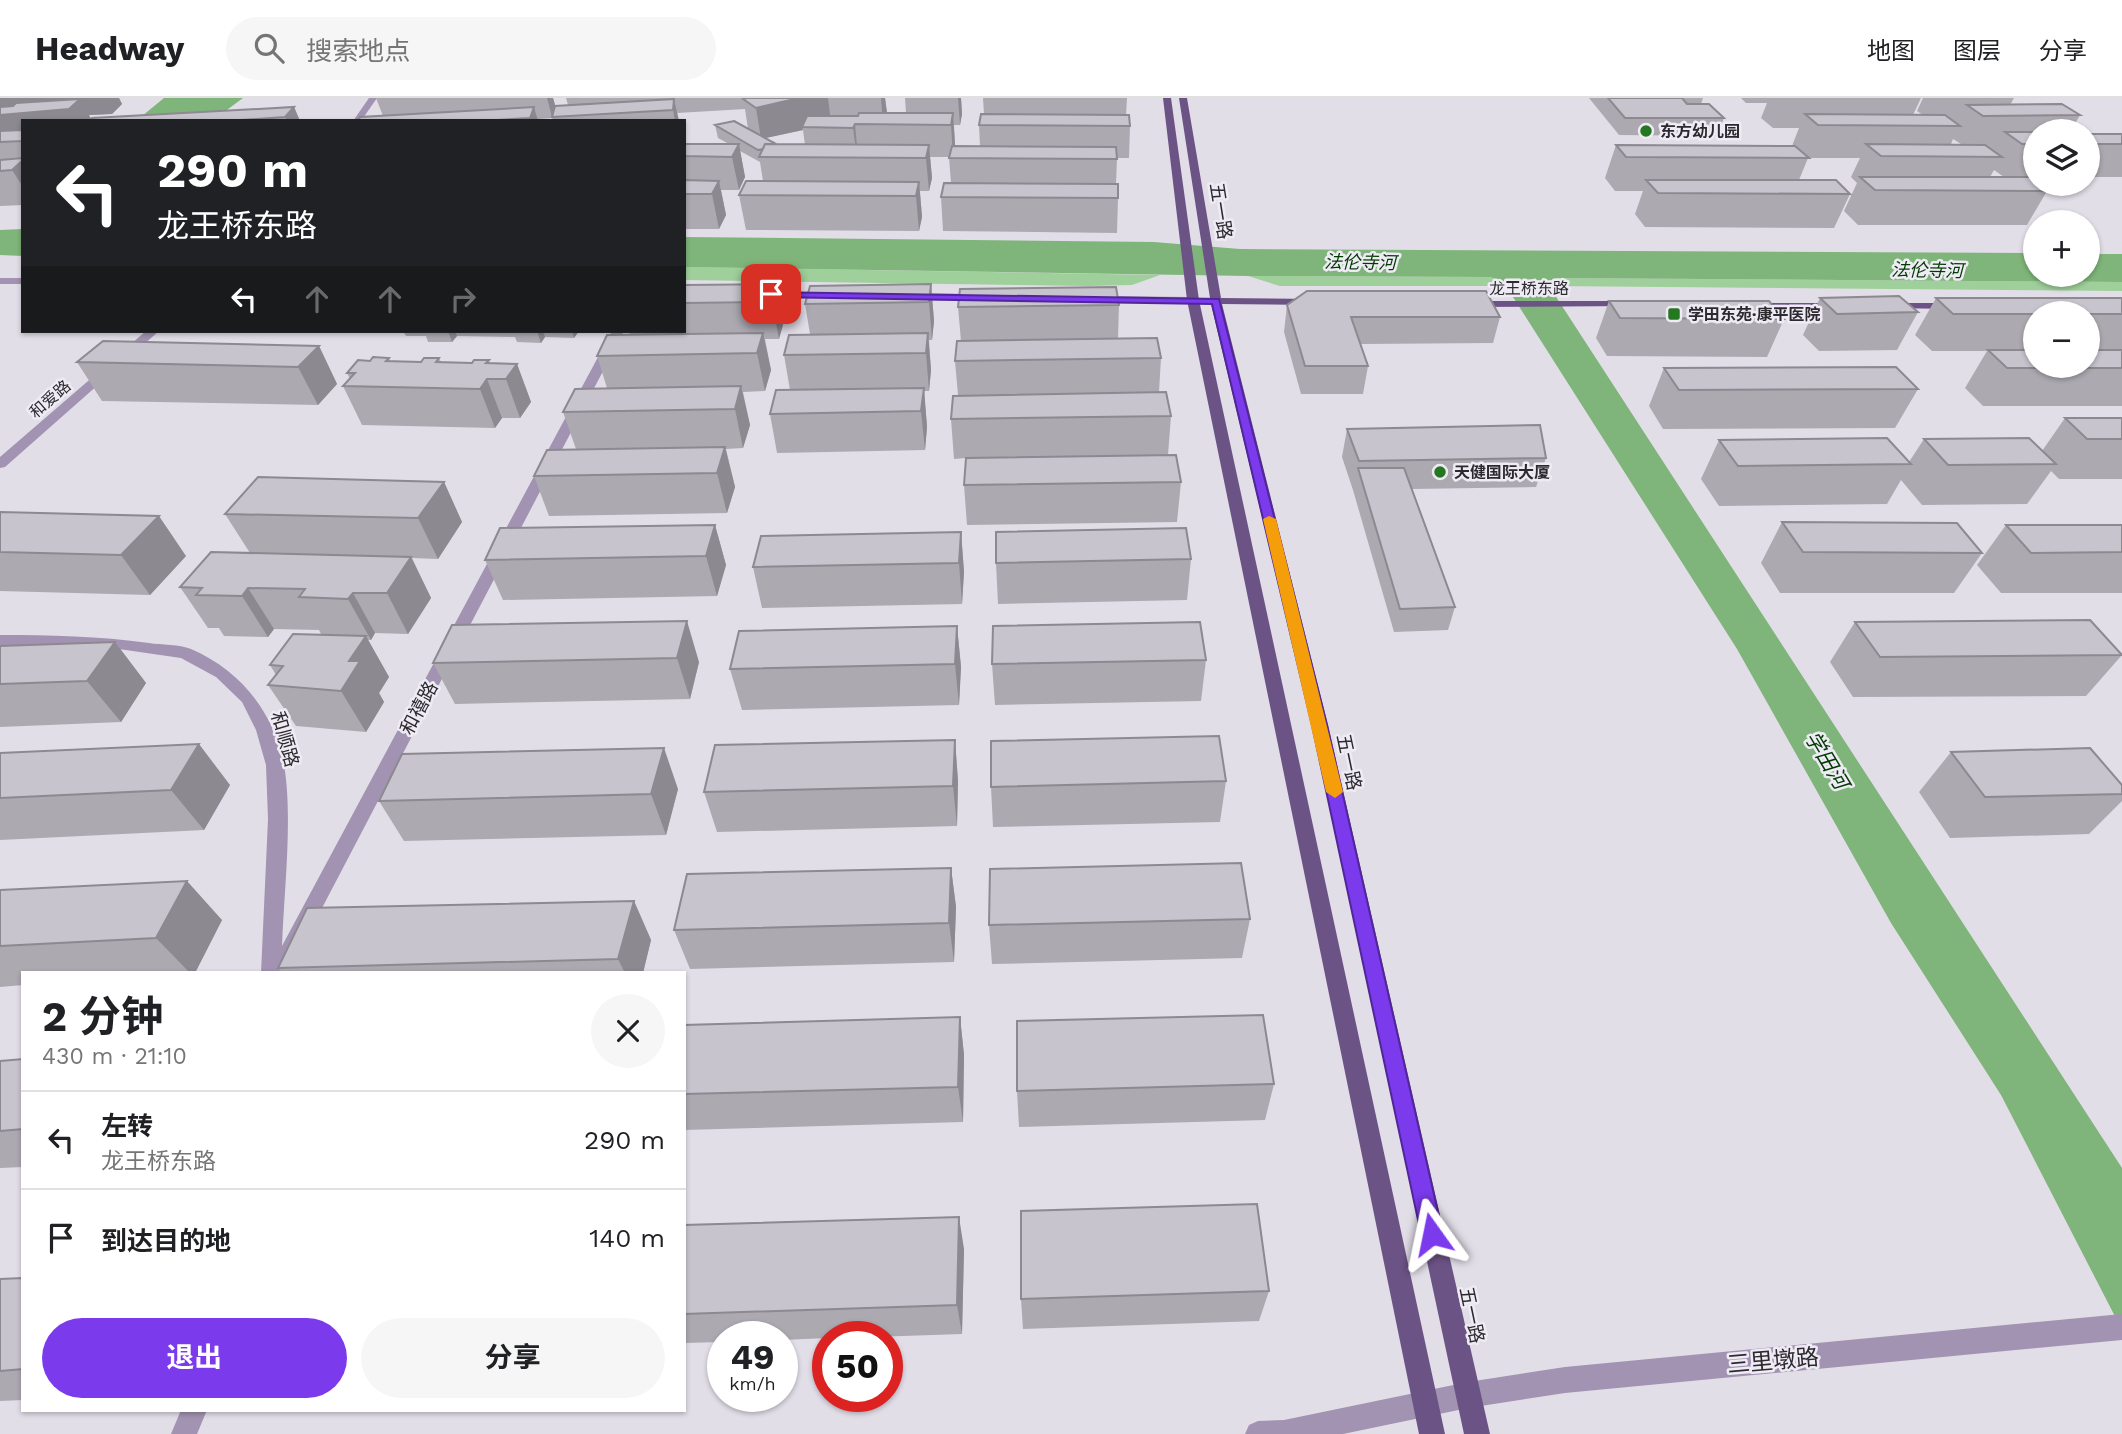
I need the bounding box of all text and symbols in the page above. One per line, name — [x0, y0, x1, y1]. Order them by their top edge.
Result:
search box — [226, 17, 716, 80]
text: Headway — [35, 29, 184, 68]
icon: search — [250, 29, 288, 67]
text: 搜索地点 — [306, 36, 410, 66]
text: 地图 — [1867, 37, 1915, 65]
text: 图层 — [1953, 37, 2001, 65]
text: 分享 — [2039, 37, 2087, 65]
map controls — [2023, 119, 2100, 378]
button: layers — [2023, 119, 2100, 196]
place label: 东方幼儿园 — [1660, 122, 1740, 141]
marker: 东方幼儿园 — [1638, 123, 1654, 139]
text: 290 m — [157, 141, 308, 199]
icon: left — [42, 147, 133, 238]
street label: 五一路 — [1205, 181, 1237, 241]
text: 龙王桥东路 — [157, 207, 317, 245]
button: + — [2023, 210, 2100, 287]
water label: 法伦寺河 — [1324, 251, 1399, 273]
water label: 法伦寺河 — [1891, 259, 1966, 281]
pin — [741, 264, 801, 324]
icon: arrive — [752, 275, 790, 313]
street label: 龙王桥东路 — [1489, 279, 1569, 298]
icon: left — [225, 280, 263, 318]
icon: ahead — [298, 280, 336, 318]
icon: ahead — [371, 280, 409, 318]
icon: right — [444, 280, 482, 318]
button: − — [2023, 301, 2100, 378]
place label: 学田东苑·康平医院 — [1688, 305, 1820, 324]
marker: 学田东苑·康平医院 — [1666, 306, 1682, 322]
street label: 和爱路 — [26, 376, 74, 422]
place label: 天健国际大厦 — [1454, 463, 1550, 482]
marker: 天健国际大厦 — [1432, 464, 1448, 480]
street label: 和禧路 — [395, 677, 443, 739]
street label: 和顺路 — [266, 708, 304, 770]
water label: 学田河 — [1800, 727, 1856, 797]
street label: 五一路 — [1332, 732, 1366, 792]
text: 2 分钟 — [42, 992, 163, 1041]
button: close — [591, 994, 665, 1068]
text: 430 m · 21:10 — [42, 1043, 187, 1070]
text: 左转 — [101, 1111, 153, 1141]
icon: left — [42, 1121, 80, 1159]
text: 290 m — [584, 1125, 665, 1155]
text: 龙王桥东路 — [101, 1148, 216, 1175]
position arrow — [1395, 1197, 1469, 1271]
icon: arrive — [42, 1219, 80, 1257]
text: 140 m — [589, 1223, 665, 1253]
text: 到达目的地 — [101, 1226, 231, 1256]
street label: 五一路 — [1455, 1285, 1489, 1345]
button: 退出 — [42, 1318, 347, 1398]
button: 分享 — [361, 1318, 665, 1398]
speed limit sign: 50 — [812, 1321, 903, 1412]
text: 49 — [730, 1336, 775, 1378]
street label: 三里墩路 — [1726, 1344, 1820, 1378]
text: km/h — [729, 1373, 776, 1394]

